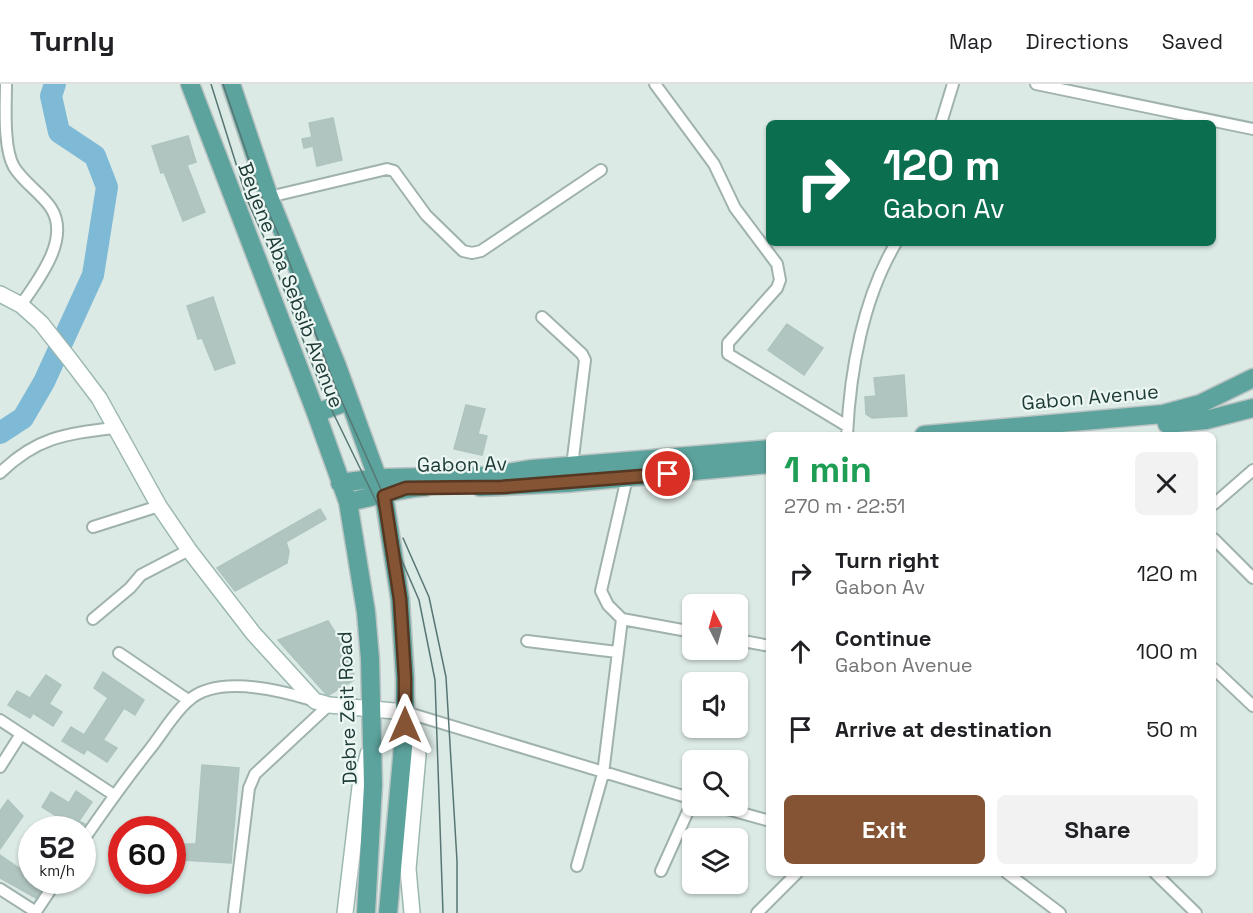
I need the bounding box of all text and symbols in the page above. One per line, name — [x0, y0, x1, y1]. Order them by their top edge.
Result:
text: Turnly — [30, 23, 115, 59]
text: Map — [949, 28, 993, 55]
text: Directions — [1026, 28, 1129, 55]
text: Saved — [1162, 28, 1223, 55]
text: 120 m — [883, 139, 1001, 192]
icon: right — [784, 144, 862, 222]
street label: Beyene Aba Sebsib Avenue — [232, 158, 350, 412]
text: Gabon Av — [883, 191, 1005, 226]
street label: Gabon Avenue — [1020, 378, 1160, 416]
text: 1 min — [784, 447, 872, 493]
pin — [642, 448, 693, 499]
street label: Gabon Av — [417, 450, 507, 478]
button: close — [1135, 452, 1198, 515]
icon: arrive — [651, 457, 684, 490]
text: 270 m · 22:51 — [784, 493, 905, 519]
text: Turn right — [835, 546, 940, 574]
icon: right — [784, 557, 817, 590]
text: 120 m — [1137, 559, 1198, 587]
text: Gabon Av — [835, 574, 925, 600]
north arrow — [682, 594, 748, 660]
map controls — [682, 594, 748, 894]
text: Continue — [835, 624, 931, 652]
street label: Debre Zeit Road — [331, 631, 363, 785]
icon: ahead — [784, 635, 817, 668]
text: 100 m — [1136, 637, 1198, 665]
text: Gabon Avenue — [835, 652, 973, 678]
button: sound — [682, 672, 748, 738]
position arrow — [373, 693, 437, 757]
icon: arrive — [784, 713, 817, 746]
text: Arrive at destination — [835, 715, 1052, 743]
text: 50 m — [1146, 715, 1198, 743]
button: search — [682, 750, 748, 816]
button: Exit — [784, 795, 985, 864]
button: Share — [997, 795, 1198, 864]
speed limit sign: 60 — [108, 816, 186, 894]
text: 52 — [39, 828, 75, 867]
button: layers — [682, 828, 748, 894]
text: km/h — [39, 861, 75, 880]

